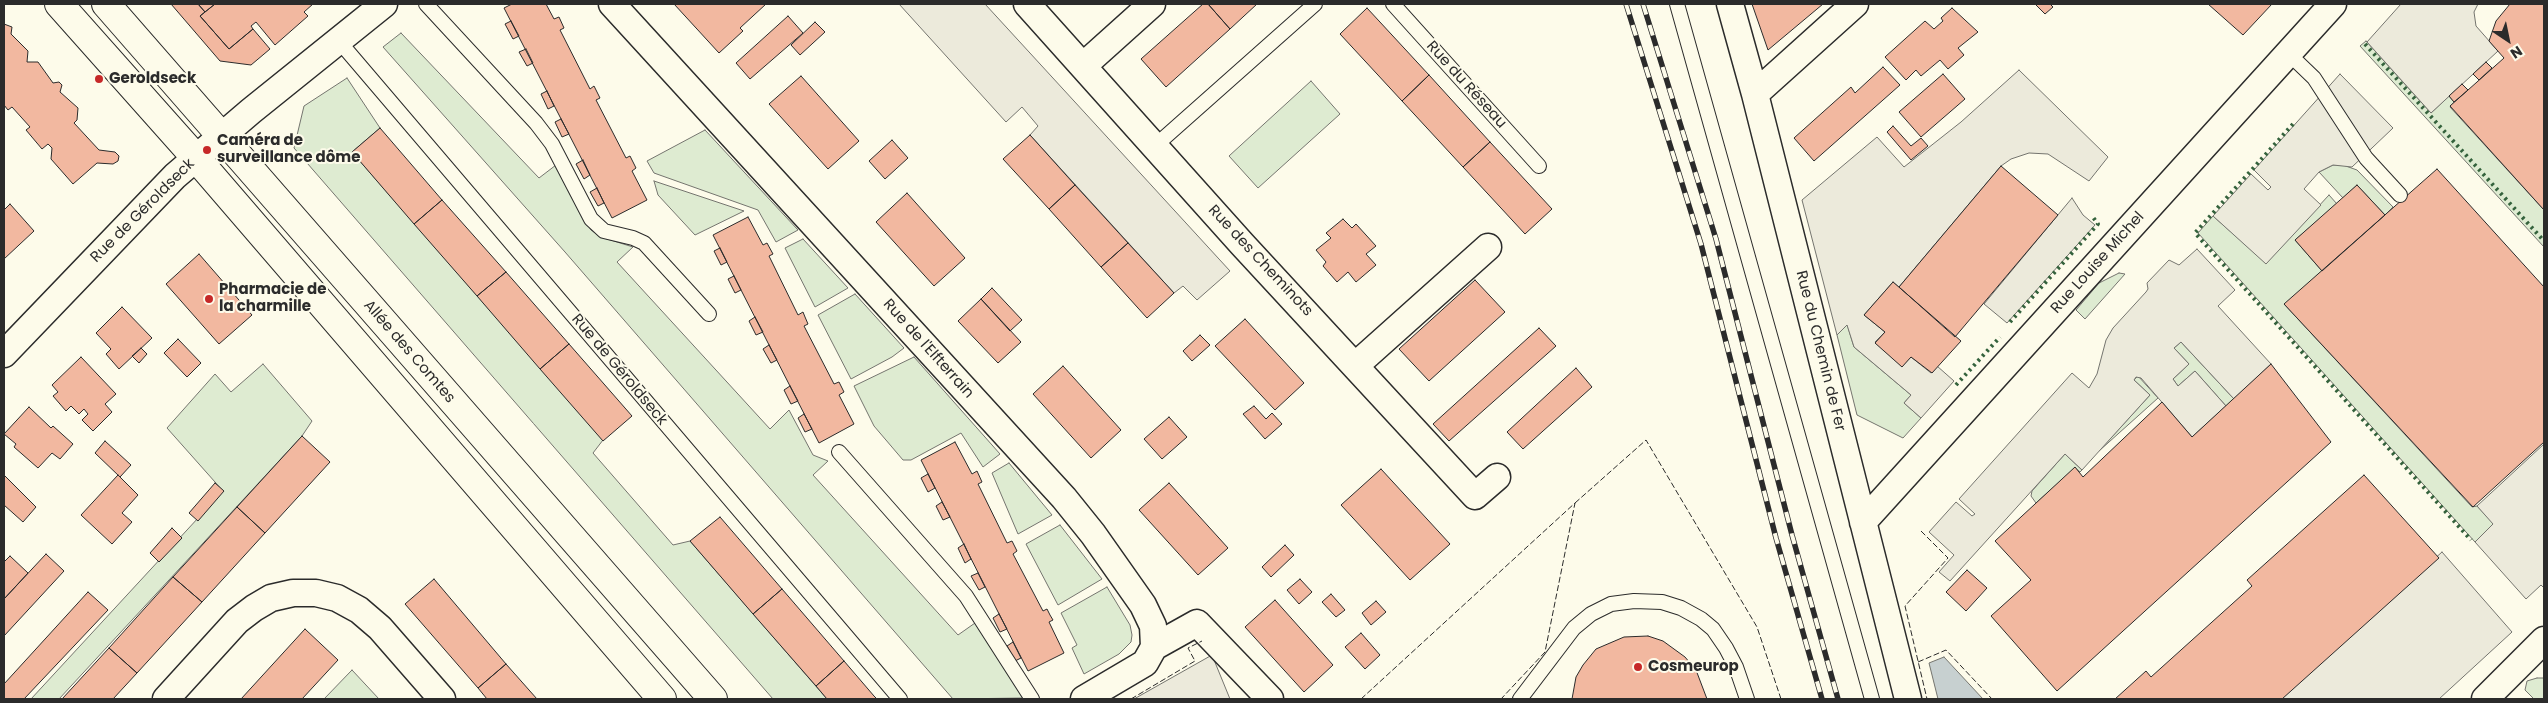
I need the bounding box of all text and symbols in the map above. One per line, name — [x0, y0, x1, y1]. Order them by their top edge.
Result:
north arrow — [2483, 15, 2533, 65]
street label: Rue du Réseau — [1422, 38, 1510, 132]
text: N — [2506, 41, 2526, 64]
place label: Geroldseck — [109, 70, 196, 88]
marker: Geroldseck — [93, 73, 105, 85]
place label: Caméra de surveillance dôme — [217, 132, 360, 167]
marker: Caméra de surveillance dôme — [201, 144, 213, 156]
street label: Rue de Géroldseck — [87, 155, 199, 267]
street label: Rue des Cheminots — [1204, 202, 1316, 320]
street label: Rue Louise Michel — [2048, 208, 2148, 318]
street label: Rue du Chemin de Fer — [1791, 269, 1849, 433]
place label: Pharmacie de la charmille — [219, 281, 326, 316]
marker: Pharmacie de la charmille — [203, 293, 215, 305]
street label: Rue de l'Elfterrain — [879, 296, 977, 402]
street label: Allée des Comtes — [359, 297, 459, 407]
street label: Rue de Géroldseck — [567, 311, 671, 429]
place label: Cosmeurop — [1648, 658, 1739, 676]
marker: Cosmeurop — [1632, 661, 1644, 673]

